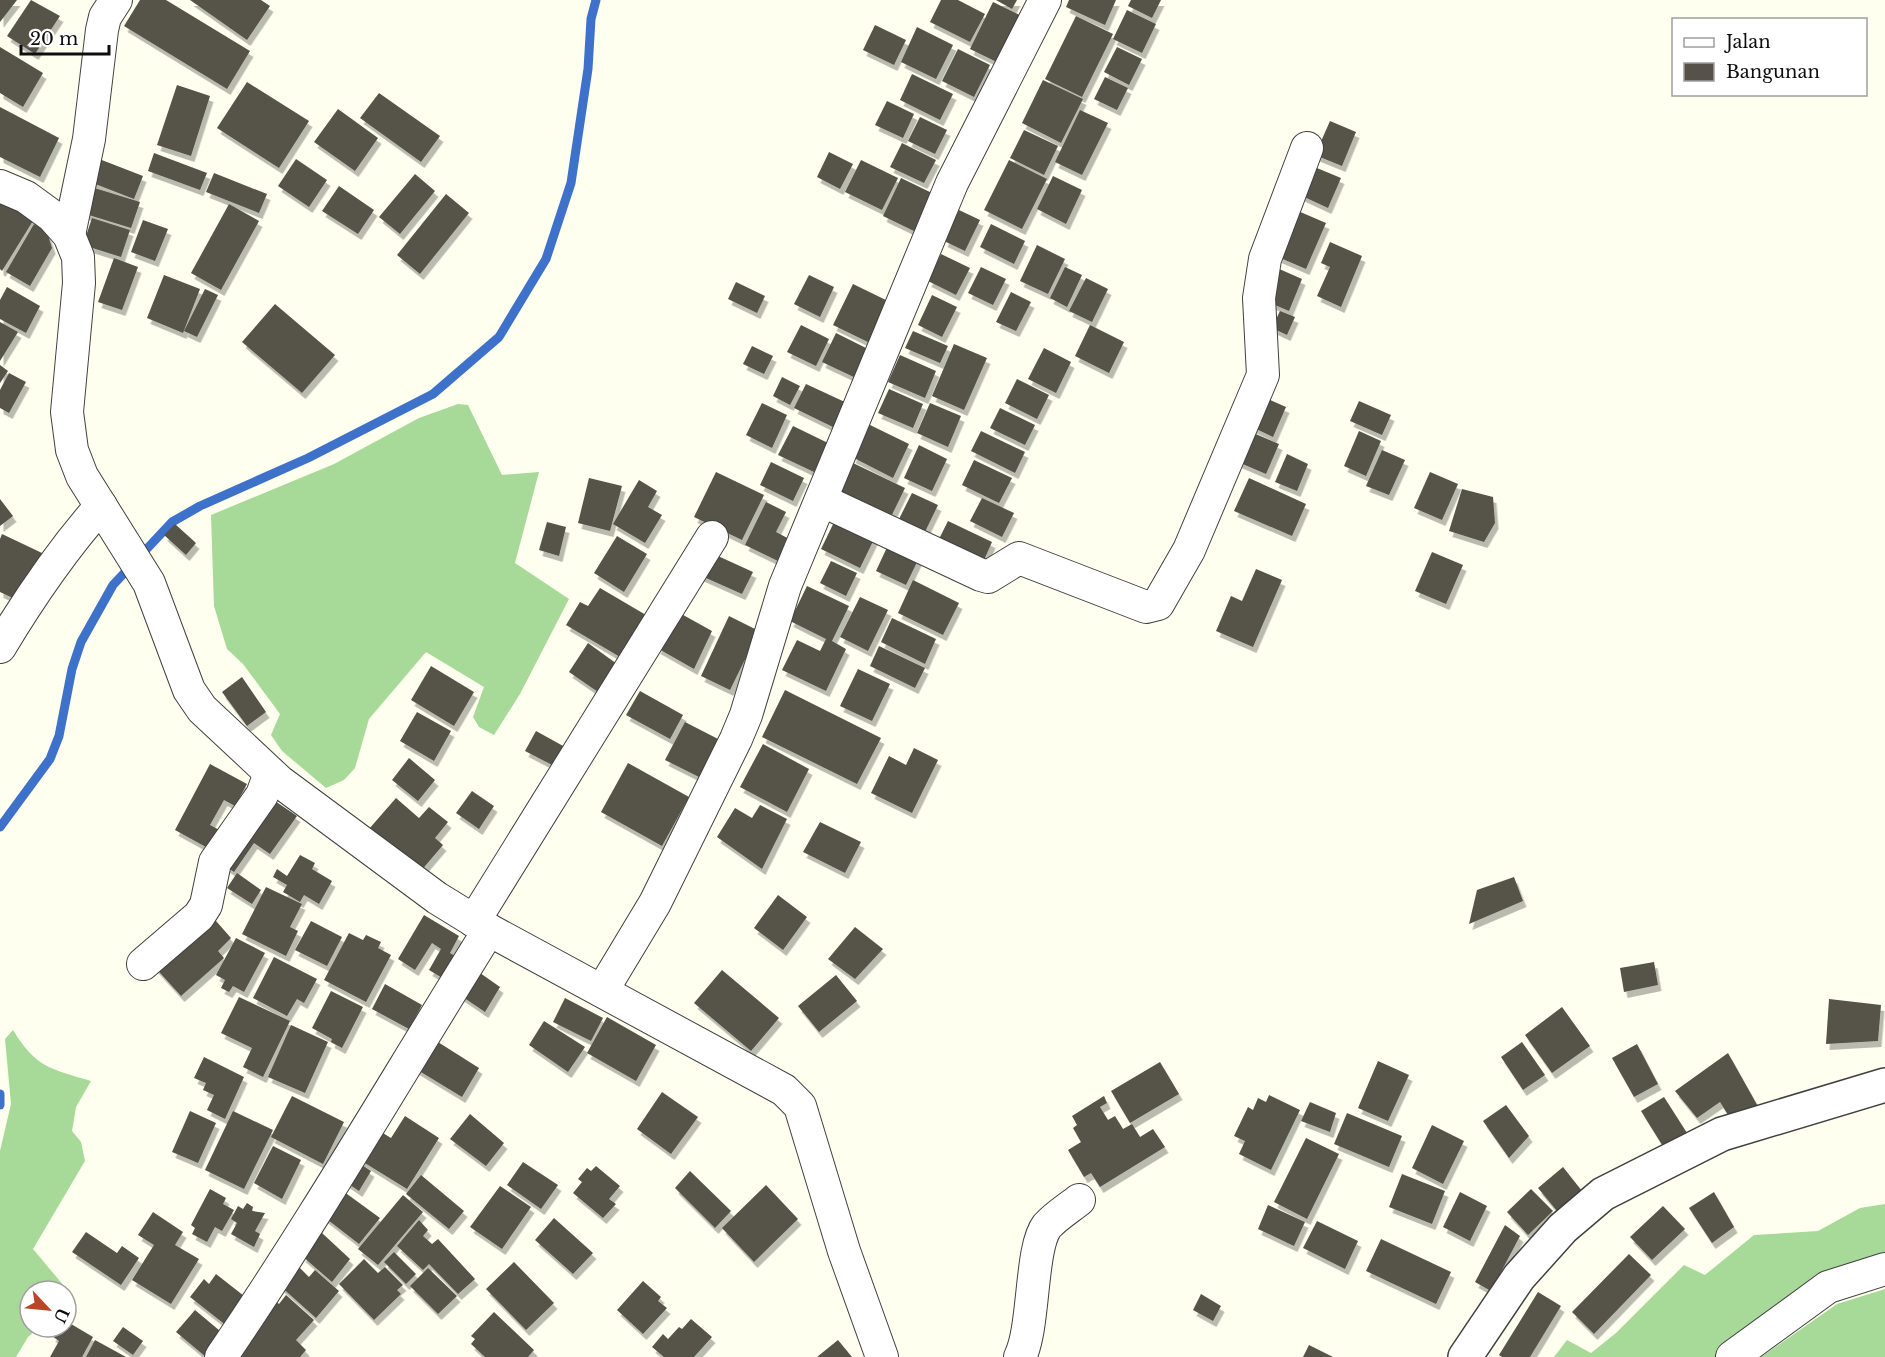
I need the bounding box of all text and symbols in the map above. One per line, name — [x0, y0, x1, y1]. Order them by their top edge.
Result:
scale bar — [21, 18, 110, 56]
legend — [1672, 18, 1867, 96]
text: 20 m — [30, 28, 78, 50]
text: Jalan — [1724, 31, 1771, 53]
text: Bangunan — [1726, 61, 1820, 83]
north arrow — [18, 1279, 78, 1339]
text: U — [49, 1305, 74, 1326]

